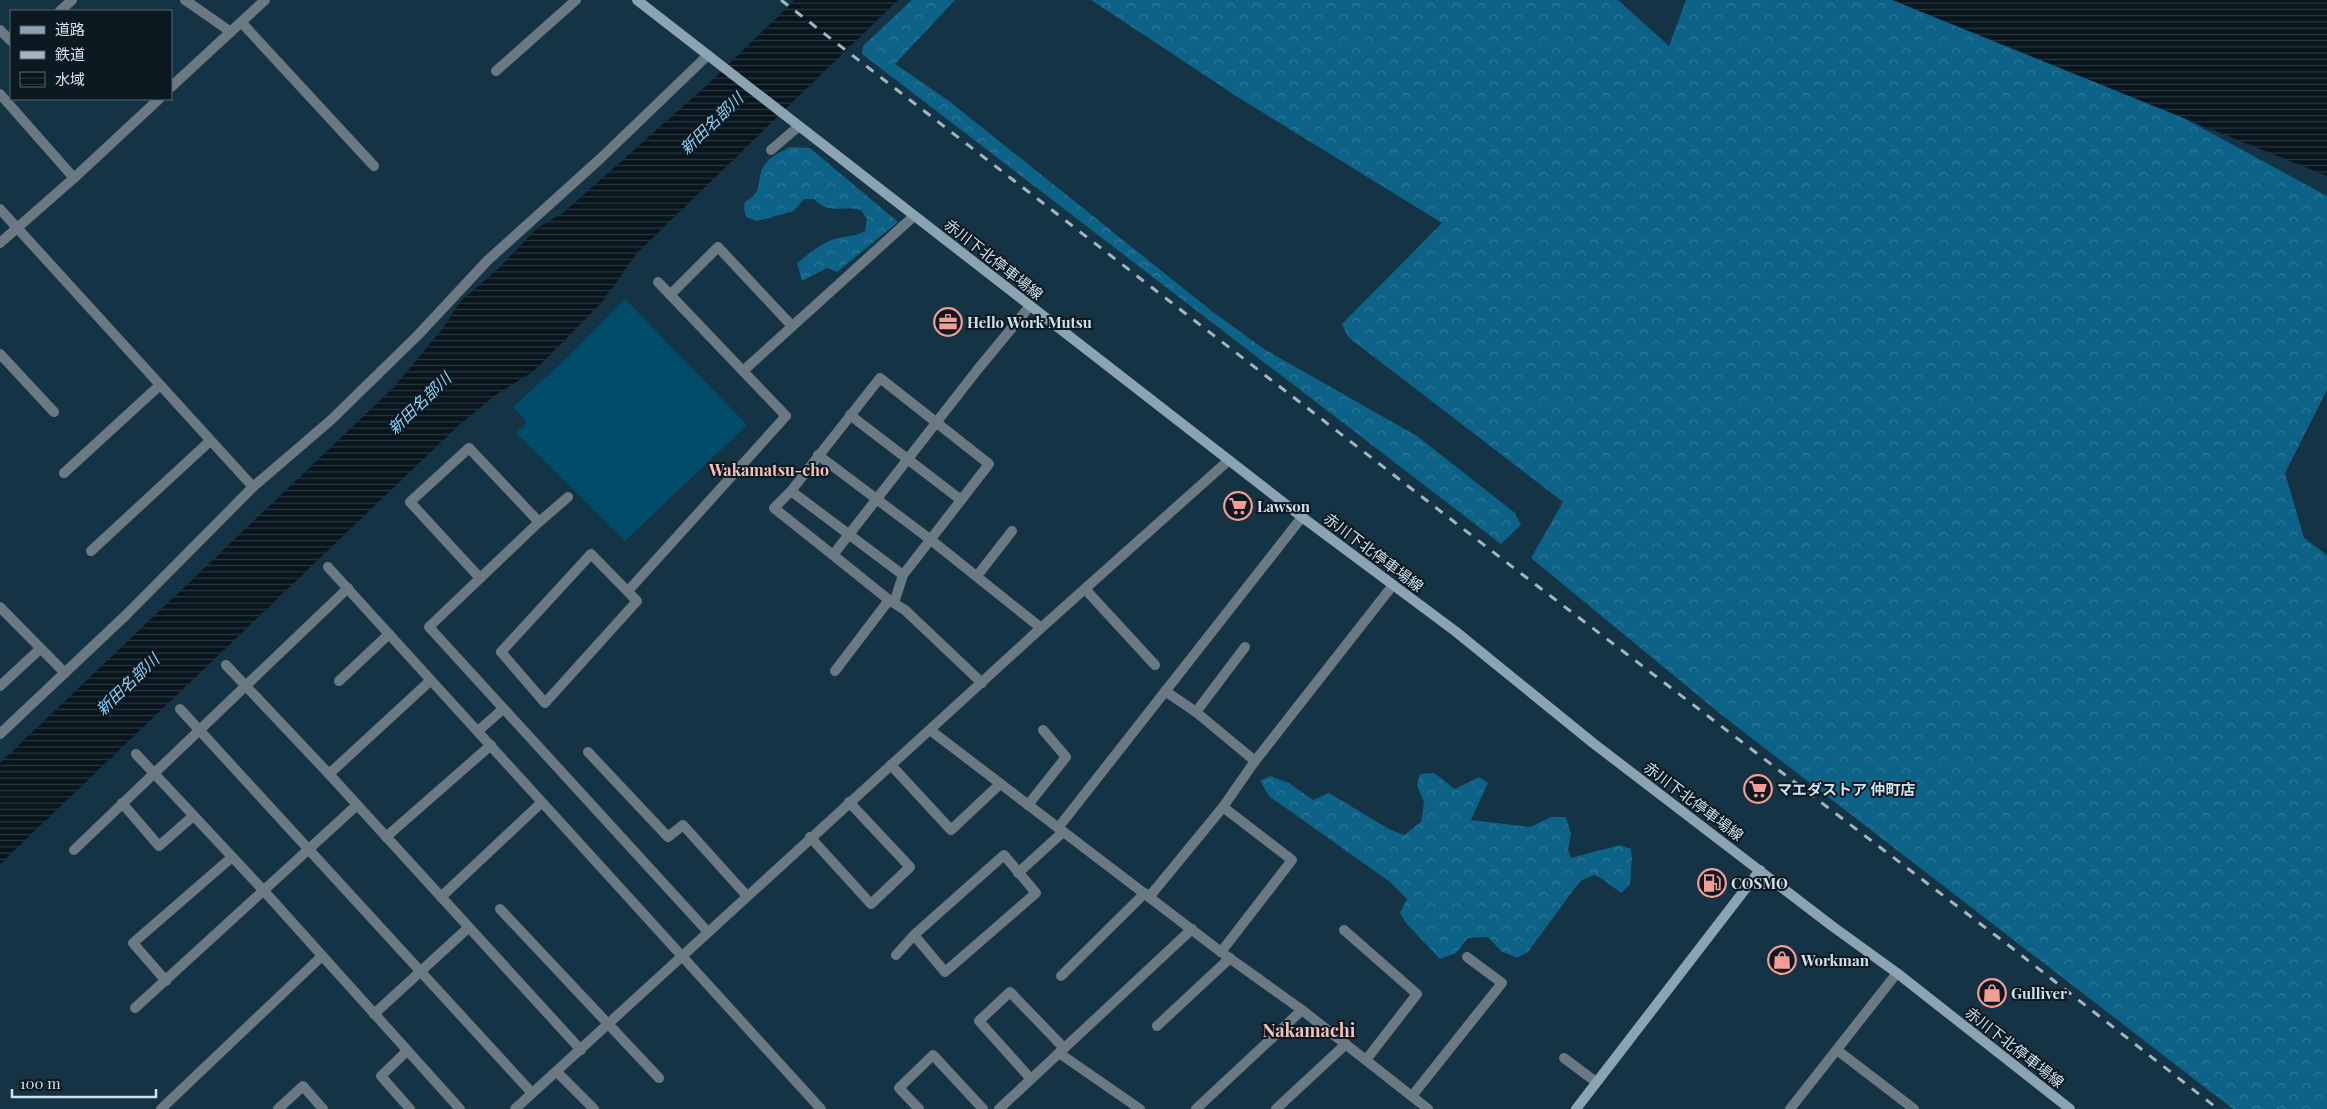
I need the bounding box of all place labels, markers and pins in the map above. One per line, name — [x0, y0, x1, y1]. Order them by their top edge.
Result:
office icon: Hello Work Mutsu — [933, 307, 963, 337]
place label: Hello Work Mutsu — [967, 312, 1092, 332]
supermarket icon: Lawson — [1223, 491, 1253, 521]
place label: Lawson — [1257, 496, 1311, 516]
supermarket icon: マエダストア 仲町店 — [1743, 774, 1773, 804]
place label: マエダストア 仲町店 — [1777, 779, 1916, 799]
fuel station icon: COSMO — [1697, 868, 1727, 898]
place label: COSMO — [1731, 873, 1788, 893]
shop icon: Workman — [1767, 945, 1797, 975]
place label: Workman — [1800, 950, 1870, 970]
shop icon: Gulliver — [1977, 978, 2007, 1008]
place label: Gulliver — [2011, 983, 2067, 1003]

